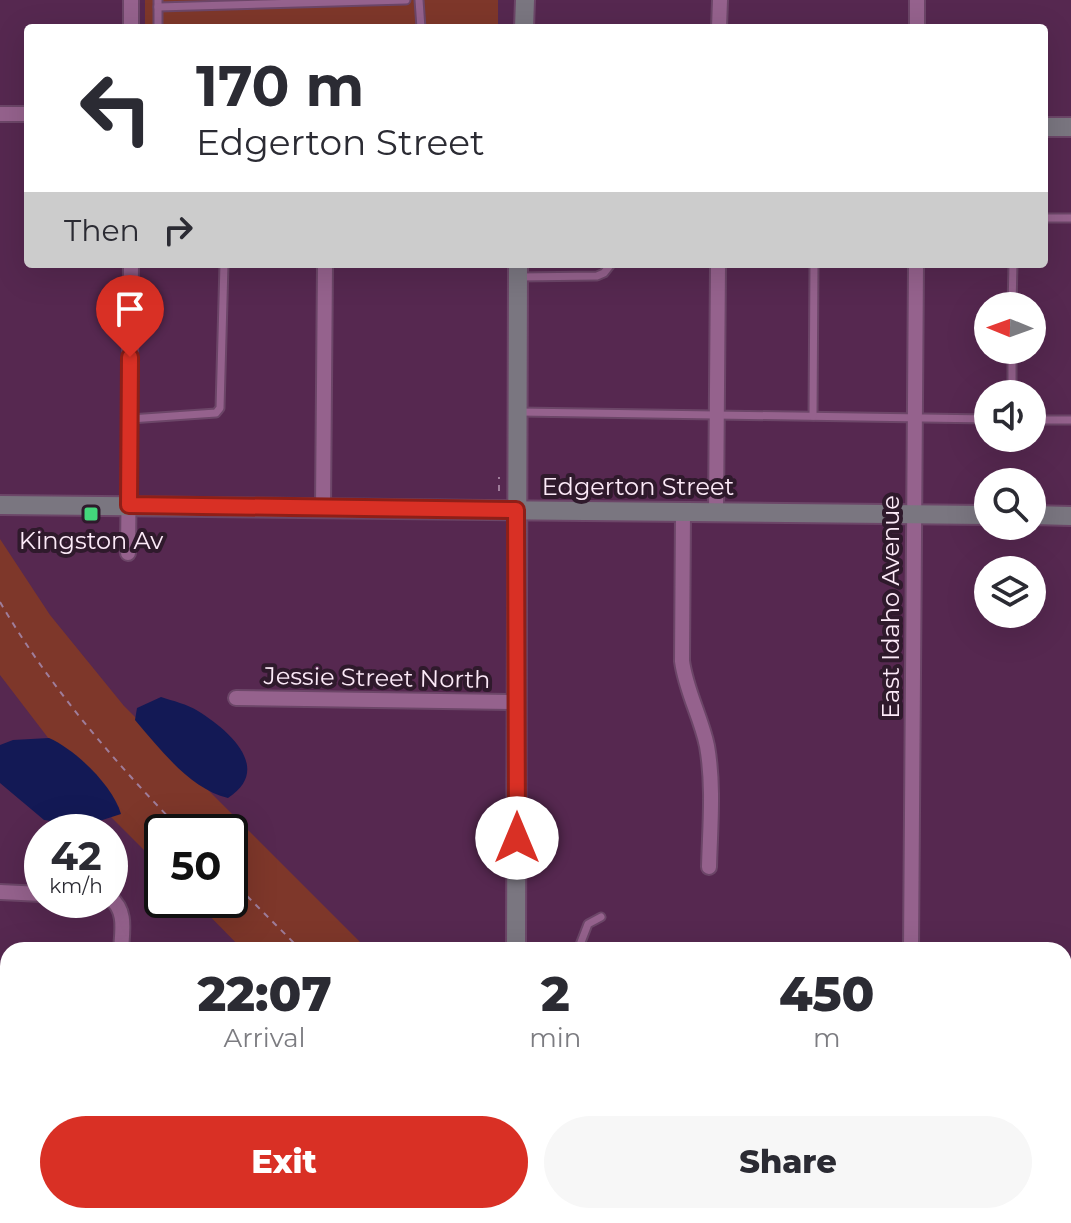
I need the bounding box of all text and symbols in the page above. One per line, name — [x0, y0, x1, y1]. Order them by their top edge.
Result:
text: 170 m — [196, 52, 364, 120]
icon: left — [64, 56, 168, 160]
text: Edgerton Street — [196, 120, 485, 164]
icon: right — [156, 208, 200, 252]
text: Then — [64, 212, 140, 249]
pin — [96, 275, 164, 357]
icon: arrive — [108, 287, 152, 331]
north arrow — [974, 292, 1046, 364]
map controls — [974, 292, 1046, 628]
button: sound — [974, 380, 1046, 452]
button: search — [974, 468, 1046, 540]
street label: Edgerton Street — [542, 472, 734, 501]
street label: East Idaho Avenue — [876, 495, 905, 719]
marker: Kingston Av — [82, 505, 100, 523]
place label: Kingston Av — [19, 526, 163, 555]
button: layers — [974, 556, 1046, 628]
street label: Jessie Street North — [262, 661, 491, 694]
position arrow — [475, 796, 559, 880]
speed limit sign: 50 — [144, 814, 248, 918]
text: 42 — [50, 831, 102, 880]
text: km/h — [49, 874, 103, 898]
text: 22:07 — [198, 965, 332, 1023]
text: 2 — [541, 965, 570, 1023]
text: 450 — [779, 965, 875, 1023]
text: Arrival — [224, 1022, 306, 1054]
text: min — [529, 1022, 581, 1054]
text: m — [813, 1022, 840, 1054]
button: Exit — [40, 1116, 528, 1208]
button: Share — [544, 1116, 1032, 1208]

